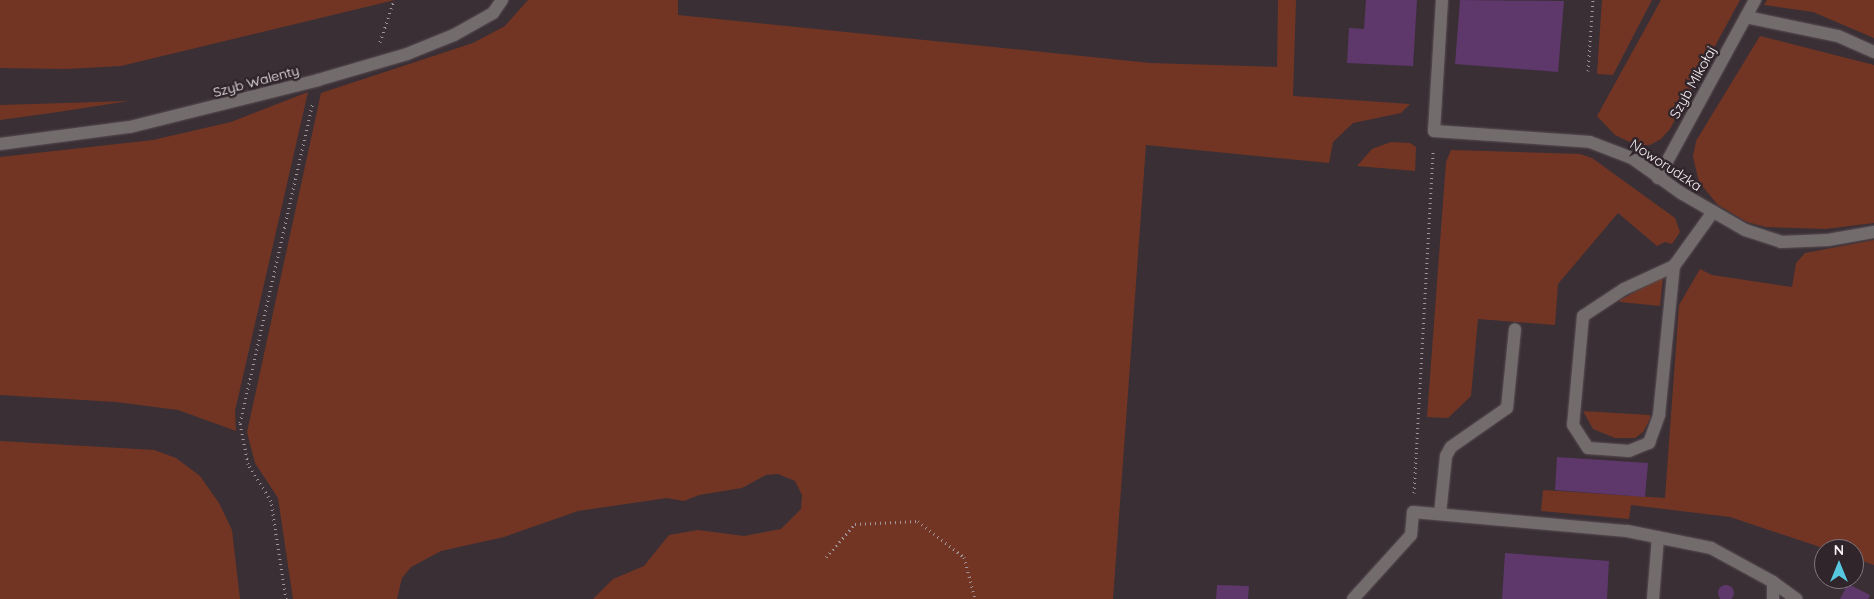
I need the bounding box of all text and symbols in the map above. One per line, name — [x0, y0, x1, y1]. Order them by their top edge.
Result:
street label: Szyb Mikołaj — [1666, 43, 1720, 121]
street label: Szyb Walenty — [211, 61, 301, 101]
street label: Noworudzka — [1627, 136, 1705, 194]
north arrow — [1814, 539, 1864, 589]
text: N — [1834, 541, 1844, 559]

